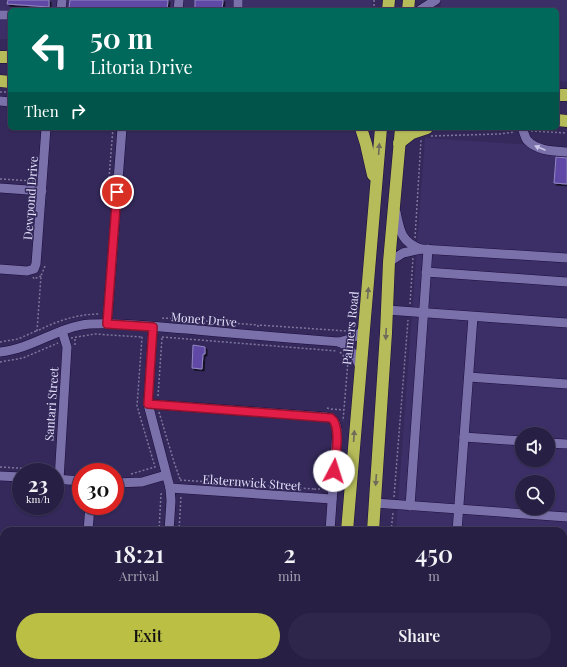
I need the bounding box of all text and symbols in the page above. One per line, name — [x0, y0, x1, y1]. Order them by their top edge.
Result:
text: 50 m — [90, 19, 153, 56]
icon: left — [24, 24, 76, 76]
text: Litoria Drive — [90, 55, 193, 79]
icon: right — [67, 100, 89, 122]
text: Then — [24, 101, 59, 121]
one-way arrow — [376, 143, 383, 155]
one-way arrow — [533, 144, 545, 150]
street label: Dewpond Drive — [19, 156, 41, 240]
pin — [100, 175, 134, 209]
icon: arrive — [106, 181, 128, 203]
one-way arrow — [364, 287, 371, 299]
street label: Palmers Road — [338, 290, 362, 366]
street label: Monet Drive — [170, 308, 238, 330]
one-way arrow — [383, 328, 390, 340]
street label: Santari Street — [40, 366, 62, 441]
map controls — [515, 427, 555, 515]
button: sound — [515, 427, 555, 467]
one-way arrow — [351, 430, 358, 442]
position arrow — [313, 450, 355, 492]
speed limit sign: 30 — [72, 463, 124, 515]
text: 23 — [28, 470, 48, 497]
street label: Elsternwick Street — [202, 471, 303, 493]
one-way arrow — [373, 474, 380, 486]
button: search — [515, 475, 555, 515]
text: km/h — [26, 492, 50, 506]
text: 18:21 — [114, 537, 164, 569]
text: 2 — [283, 537, 296, 569]
text: 450 — [415, 537, 453, 569]
text: Arrival — [119, 567, 159, 584]
text: min — [278, 567, 301, 584]
text: m — [428, 567, 440, 584]
button: Exit — [16, 613, 280, 659]
button: Share — [288, 613, 551, 659]

